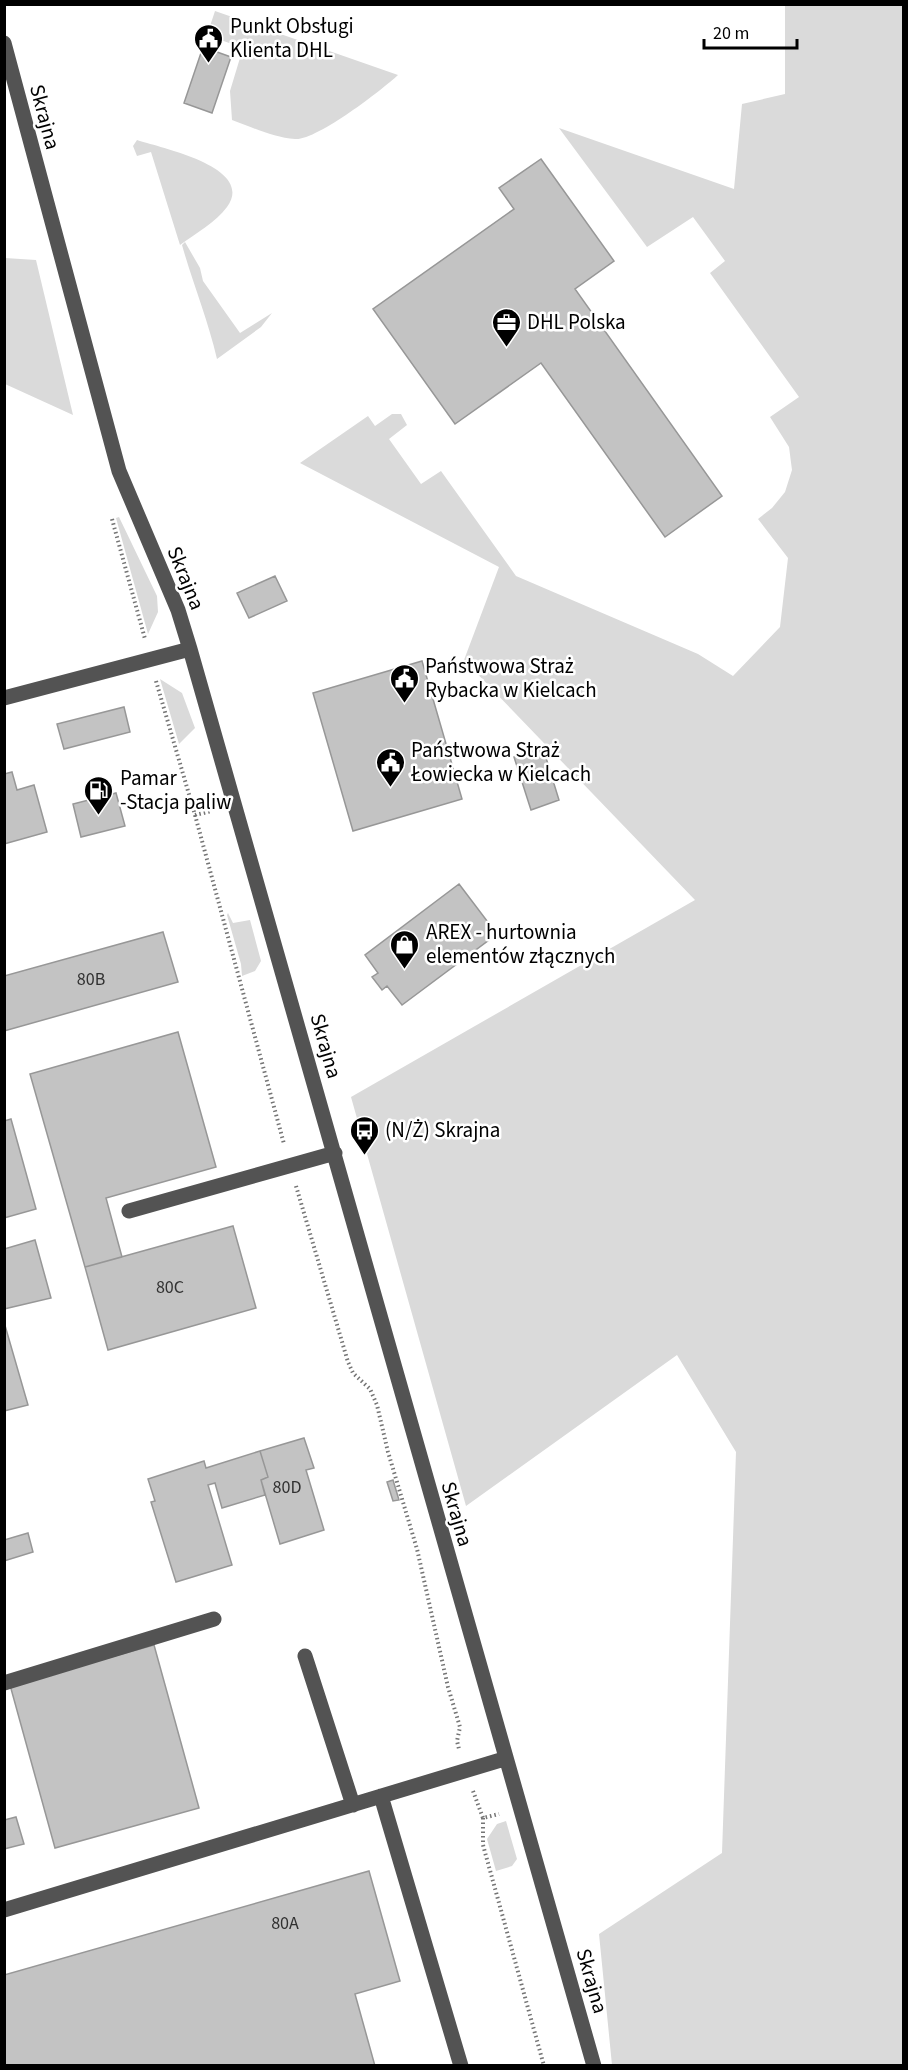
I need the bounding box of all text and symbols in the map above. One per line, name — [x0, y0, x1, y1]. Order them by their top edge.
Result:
place label: Punkt Obsługi Klienta DHL — [230, 11, 354, 65]
scale bar — [704, 12, 797, 50]
text: 20 m — [713, 21, 749, 46]
public building icon: Punkt Obsługi Klienta DHL — [193, 22, 225, 64]
street label: Skrajna — [22, 81, 68, 153]
office icon: DHL Polska — [490, 306, 522, 348]
place label: DHL Polska — [527, 307, 626, 337]
street label: Skrajna — [160, 542, 212, 614]
place label: Państwowa Straż Rybacka w Kielcach — [425, 651, 597, 705]
public building icon: Państwowa Straż Rybacka w Kielcach — [388, 662, 420, 704]
place label: Państwowa Straż Łowiecka w Kielcach — [410, 735, 591, 789]
public building icon: Państwowa Straż Łowiecka w Kielcach — [374, 746, 406, 788]
place label: Pamar -Stacja paliw — [120, 763, 231, 817]
fuel station icon: Pamar -Stacja paliw — [83, 774, 115, 816]
place label: AREX - hurtownia elementów złącznych — [426, 917, 615, 971]
shop icon: AREX - hurtownia elementów złącznych — [389, 928, 421, 970]
house number: 80B — [77, 967, 105, 992]
street label: Skrajna — [302, 1010, 350, 1082]
bus stop icon: (N/Ż) Skrajna — [348, 1114, 380, 1156]
place label: (N/Ż) Skrajna — [385, 1115, 500, 1145]
house number: 80C — [156, 1275, 184, 1300]
house number: 80D — [273, 1475, 301, 1500]
street label: Skrajna — [433, 1478, 481, 1550]
house number: 80A — [271, 1911, 299, 1936]
street label: Skrajna — [568, 1945, 616, 2017]

